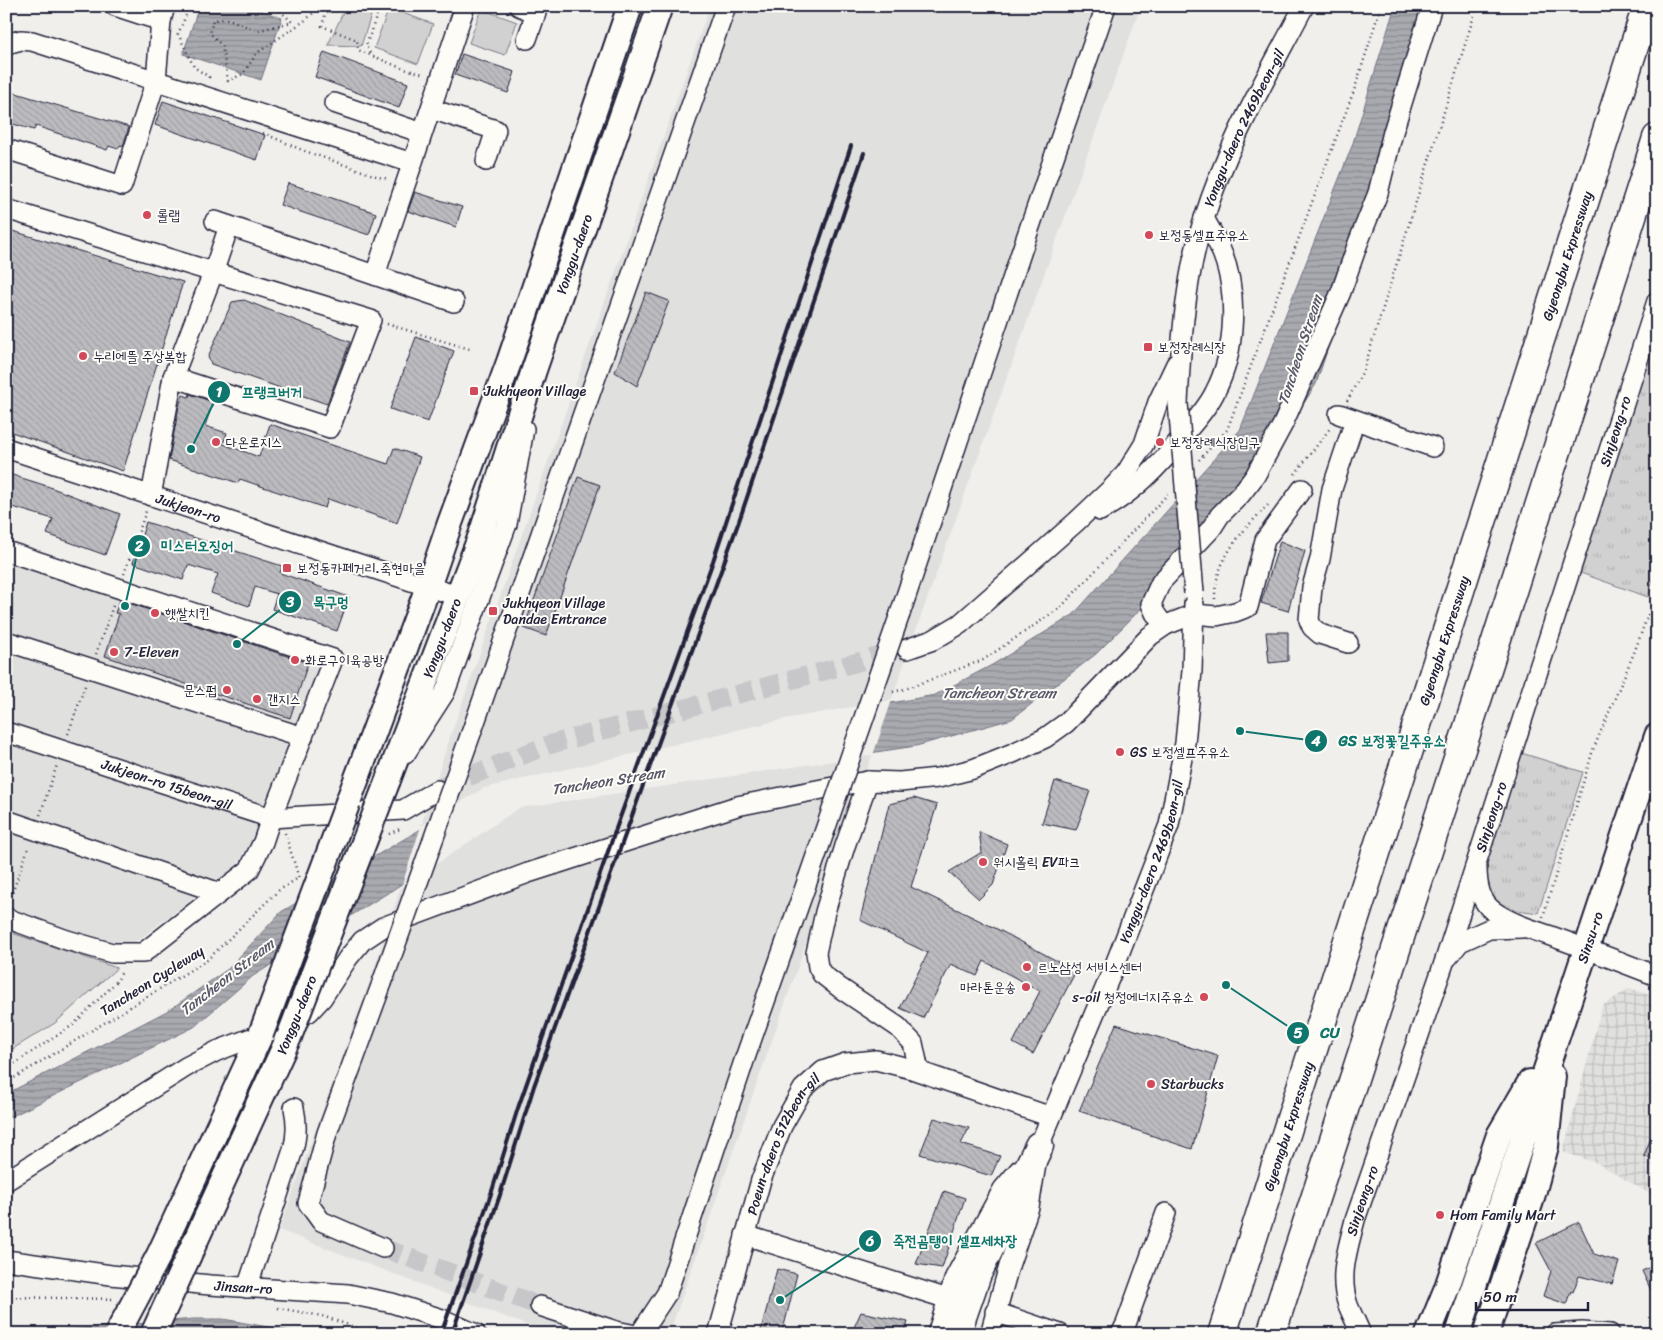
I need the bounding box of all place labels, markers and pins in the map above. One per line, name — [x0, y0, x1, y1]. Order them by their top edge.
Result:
place label: 롤랩 — [157, 203, 180, 228]
marker: 롤랩 — [141, 209, 153, 221]
place label: 보정동셀프주유소 — [1159, 223, 1249, 248]
marker: 보정동셀프주유소 — [1143, 229, 1155, 241]
place label: 보정장례식장 — [1158, 335, 1226, 360]
marker: 보정장례식장 — [1142, 341, 1154, 353]
place label: 누리에뜰 주상복합 — [93, 344, 187, 369]
marker: 누리에뜰 주상복합 — [77, 350, 89, 362]
callout: 프랭크버거 — [206, 377, 312, 407]
place label: Jukhyeon Village — [483, 379, 587, 404]
marker: Jukhyeon Village — [468, 385, 480, 397]
place label: 다온로지스 — [226, 430, 282, 455]
place label: 보정장례식장입구 — [1170, 430, 1260, 455]
marker: 다온로지스 — [210, 436, 222, 448]
marker: 보정장례식장입구 — [1154, 436, 1166, 448]
callout: 미스터오징어 — [126, 531, 244, 561]
place label: 보정동카페거리.죽현마을 — [297, 556, 425, 581]
marker: 보정동카페거리.죽현마을 — [281, 562, 293, 574]
callout: 목구멍 — [278, 587, 359, 617]
place label: Jukhyeon Village Dandae Entrance — [502, 591, 607, 632]
place label: 햇쌀치킨 — [165, 601, 210, 626]
marker: Jukhyeon Village Dandae Entrance — [487, 605, 499, 617]
marker: 햇쌀치킨 — [149, 607, 161, 619]
place label: 7-Eleven — [124, 640, 179, 665]
marker: 7-Eleven — [108, 646, 120, 658]
place label: 화로구이육공방 — [305, 648, 385, 673]
marker: 화로구이육공방 — [289, 654, 301, 666]
place label: 문스펍 — [183, 678, 217, 703]
marker: 문스펍 — [221, 684, 233, 696]
place label: 갠지스 — [267, 687, 301, 712]
marker: 갠지스 — [251, 693, 263, 705]
callout: GS 보정꽃길주유소 — [1304, 726, 1456, 756]
place label: GS 보정셀프주유소 — [1130, 740, 1230, 765]
marker: GS 보정셀프주유소 — [1114, 746, 1126, 758]
place label: 워시홀릭 EV파크 — [993, 850, 1080, 875]
marker: 워시홀릭 EV파크 — [977, 856, 989, 868]
place label: 르노삼성 서비스센터 — [1037, 955, 1142, 980]
marker: 르노삼성 서비스센터 — [1021, 961, 1033, 973]
place label: 마라톤운송 — [960, 975, 1016, 1000]
marker: 마라톤운송 — [1020, 981, 1032, 993]
place label: s-oil 청정에너지주유소 — [1071, 985, 1194, 1010]
marker: s-oil 청정에너지주유소 — [1198, 991, 1210, 1003]
callout: CU — [1286, 1018, 1350, 1048]
place label: Starbucks — [1161, 1072, 1224, 1097]
marker: Starbucks — [1145, 1078, 1157, 1090]
place label: Hom Family Mart — [1450, 1203, 1557, 1228]
marker: Hom Family Mart — [1434, 1209, 1446, 1221]
callout: 죽전곰탱이 셀프세차장 — [858, 1226, 1027, 1256]

